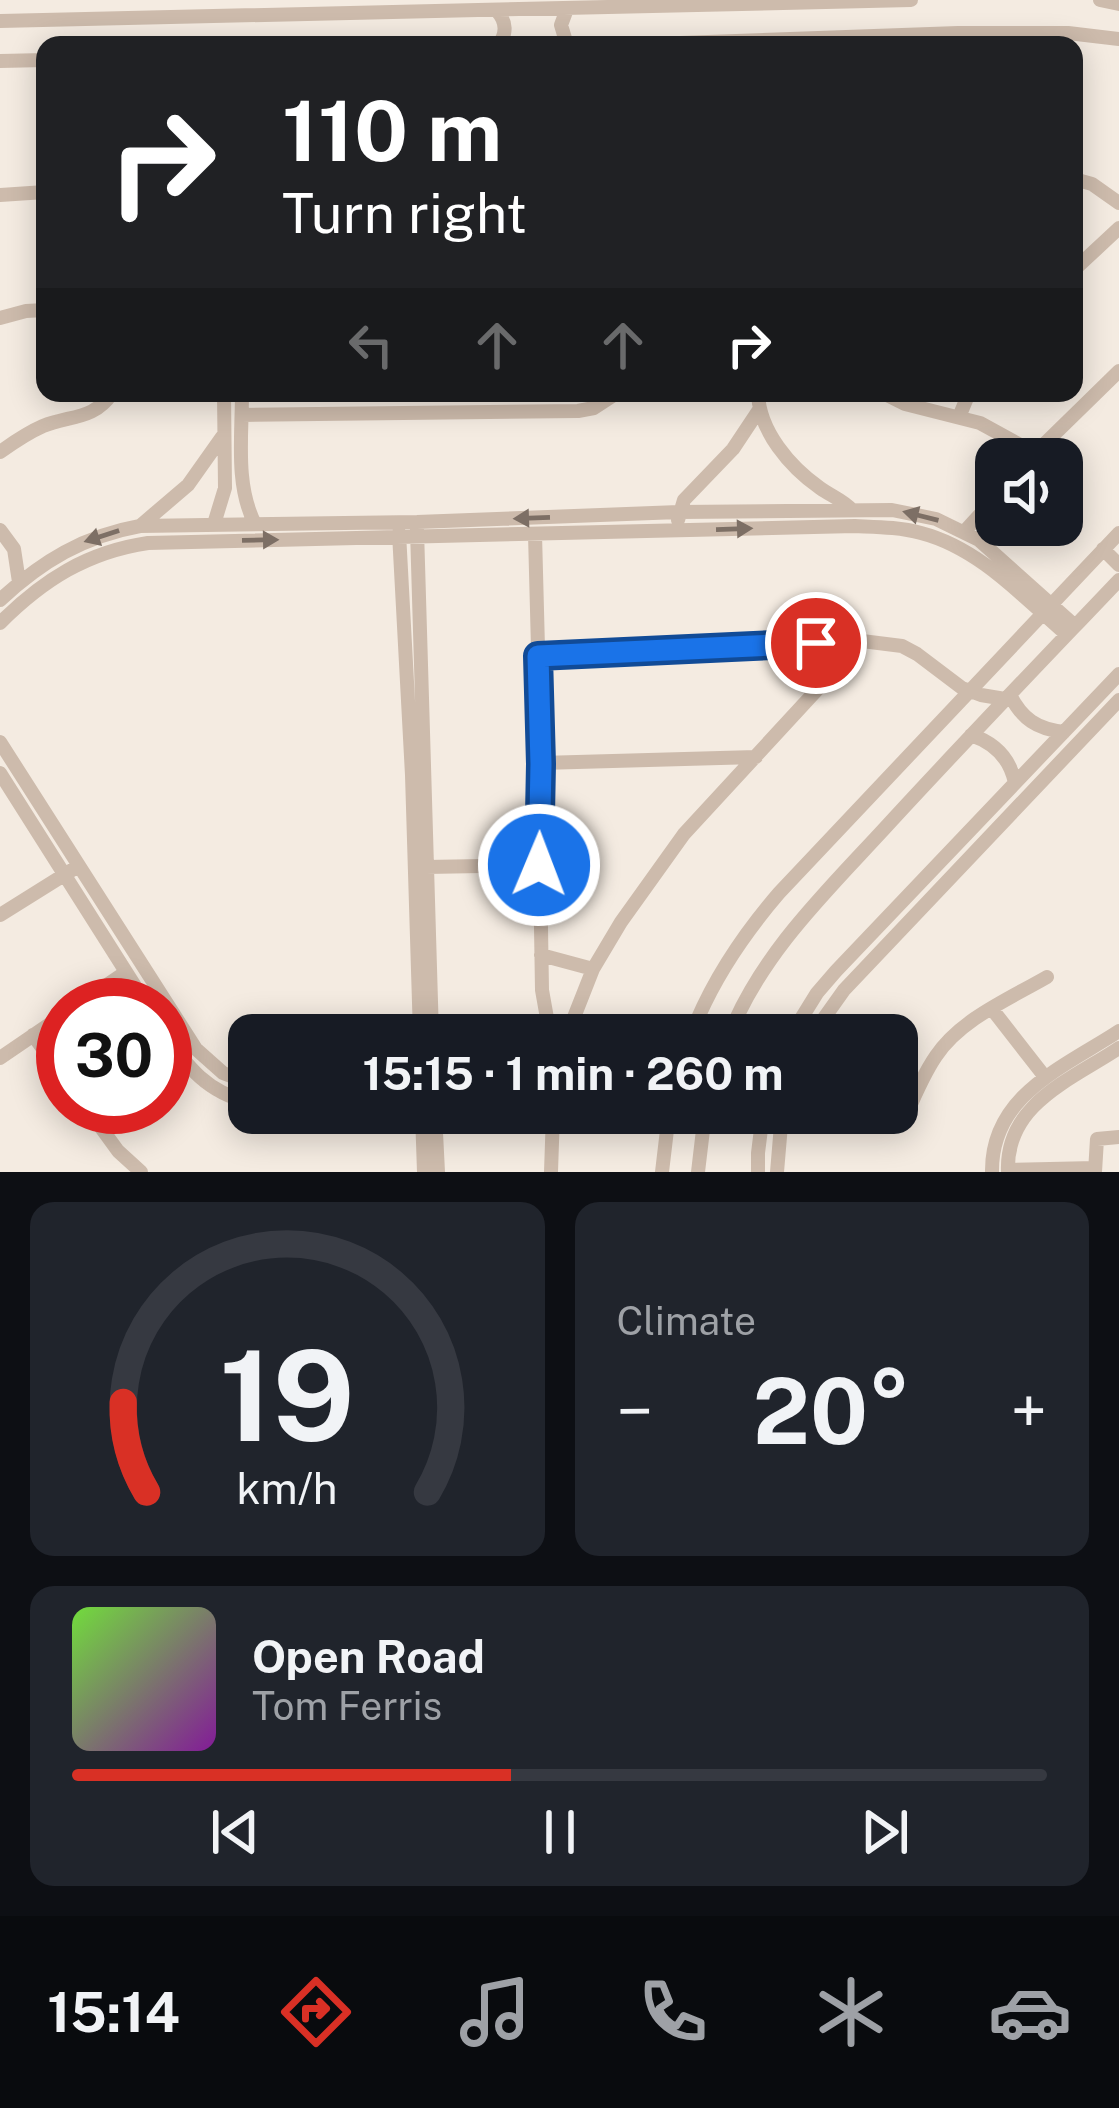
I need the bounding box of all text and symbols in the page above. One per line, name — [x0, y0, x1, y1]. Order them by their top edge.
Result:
text: 110 m — [282, 81, 502, 180]
icon: right — [84, 84, 240, 240]
text: Turn right — [282, 182, 527, 245]
icon: left — [338, 312, 404, 378]
icon: ahead — [464, 312, 530, 378]
icon: ahead — [590, 312, 656, 378]
icon: right — [716, 312, 782, 378]
map controls — [975, 438, 1083, 546]
button: sound — [975, 438, 1083, 546]
one-way arrow — [903, 506, 940, 525]
one-way arrow — [512, 508, 550, 527]
one-way arrow — [716, 520, 754, 539]
one-way arrow — [83, 527, 120, 546]
one-way arrow — [242, 531, 280, 550]
pin — [765, 592, 867, 694]
icon: arrive — [783, 610, 849, 676]
position arrow — [476, 802, 602, 928]
speed limit sign: 30 — [36, 978, 192, 1134]
text: 15:15 · 1 min · 260 m — [362, 1047, 784, 1100]
text: Climate — [617, 1298, 756, 1344]
text: 19 — [219, 1322, 355, 1469]
text: 20° — [753, 1358, 911, 1464]
text: − — [617, 1372, 653, 1450]
text: + — [1010, 1372, 1047, 1450]
text: km/h — [237, 1463, 338, 1514]
text: Open Road — [252, 1630, 485, 1683]
text: Tom Ferris — [252, 1683, 442, 1729]
icon: previous — [202, 1799, 268, 1865]
icon: pause — [527, 1799, 593, 1865]
icon: next — [852, 1799, 918, 1865]
icon: directions — [274, 1970, 358, 2054]
icon: music — [453, 1970, 537, 2054]
icon: phone — [631, 1970, 715, 2054]
icon: climate — [809, 1970, 893, 2054]
icon: car — [988, 1970, 1072, 2054]
text: 15:14 — [47, 1981, 180, 2044]

